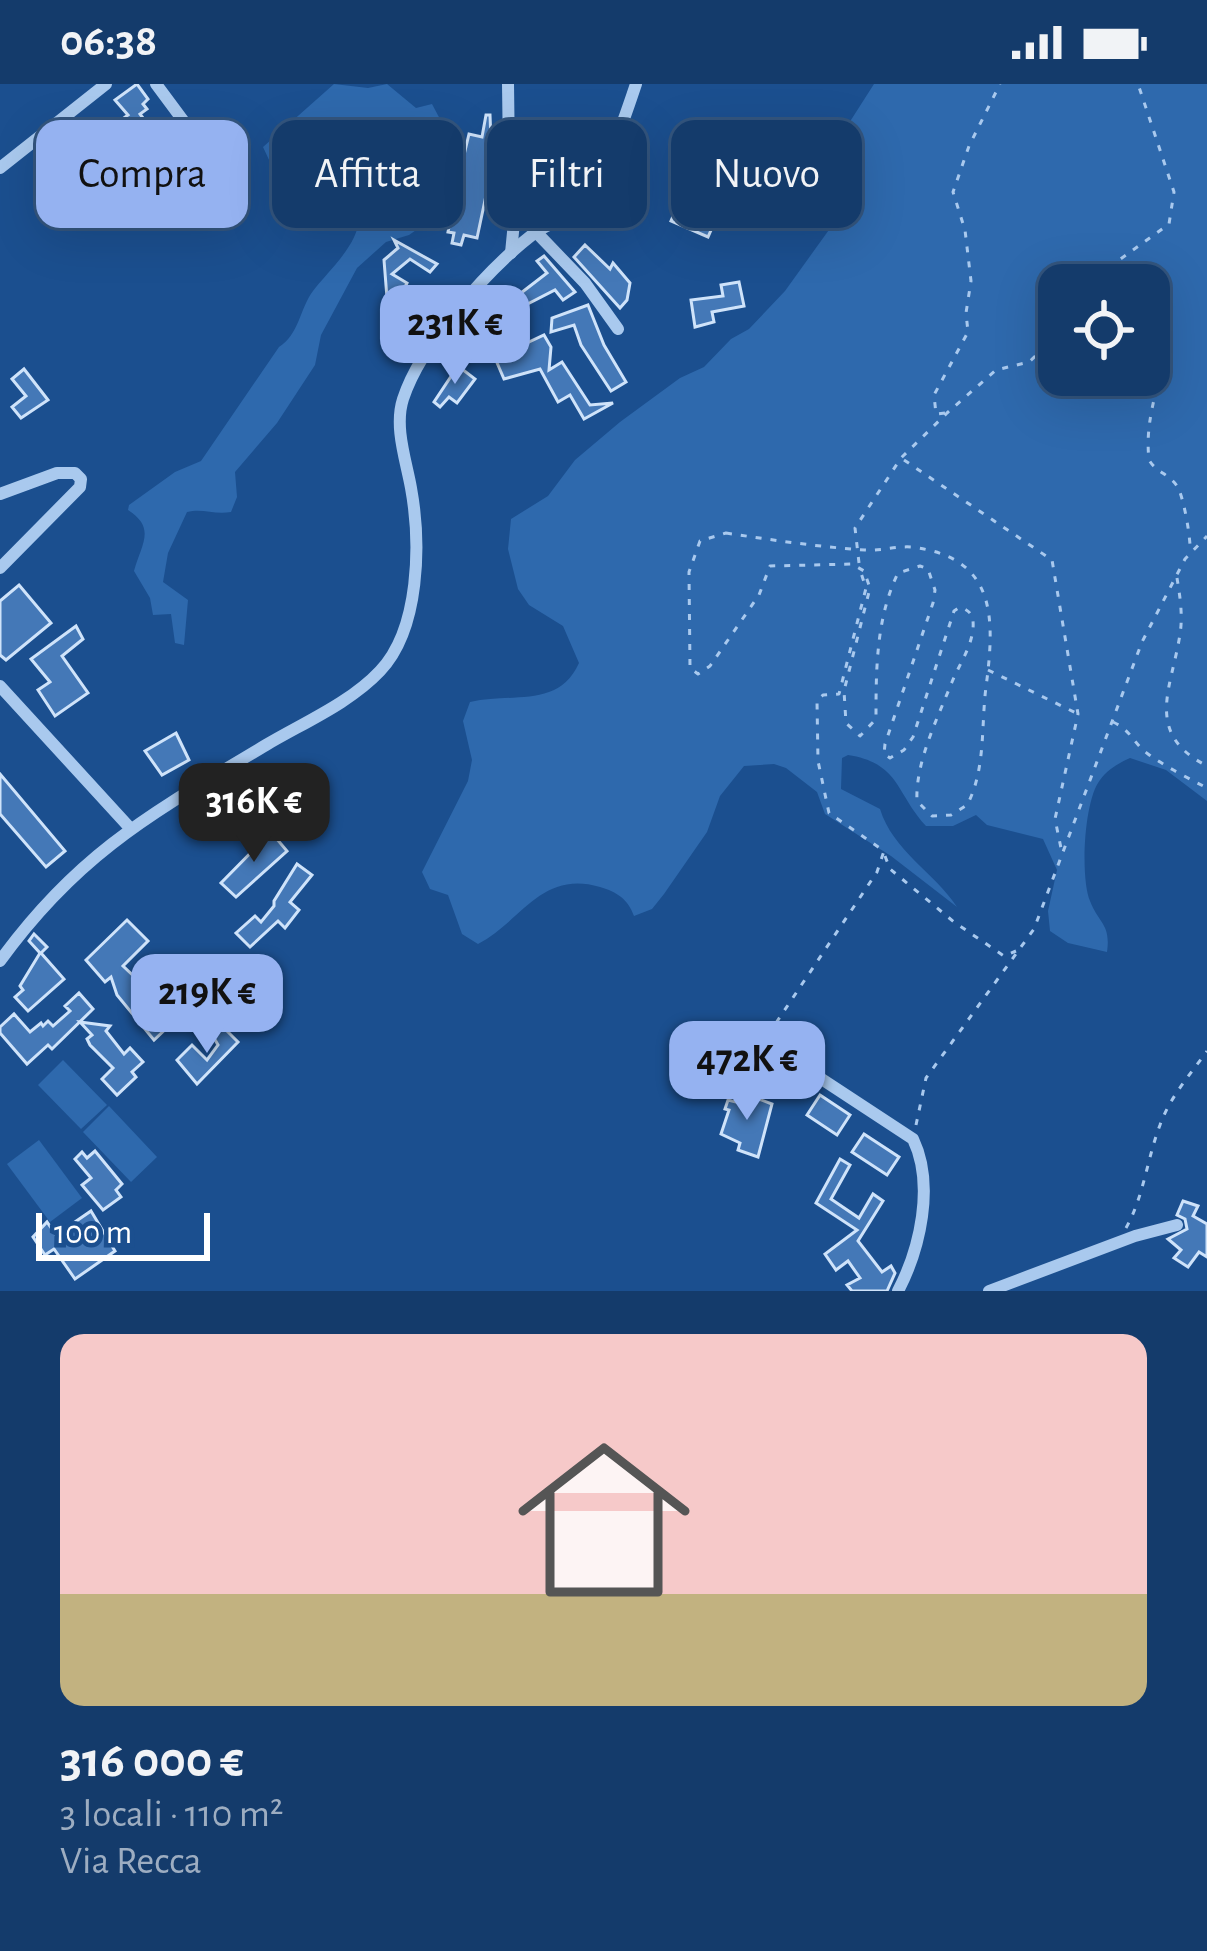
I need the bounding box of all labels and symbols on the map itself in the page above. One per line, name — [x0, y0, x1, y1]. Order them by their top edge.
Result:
pin: 231K € — [357, 285, 553, 387]
pin: 316K € — [156, 763, 352, 865]
pin: 219K € — [109, 954, 305, 1056]
pin: 472K € — [649, 1021, 845, 1123]
scale bar — [36, 1207, 210, 1260]

